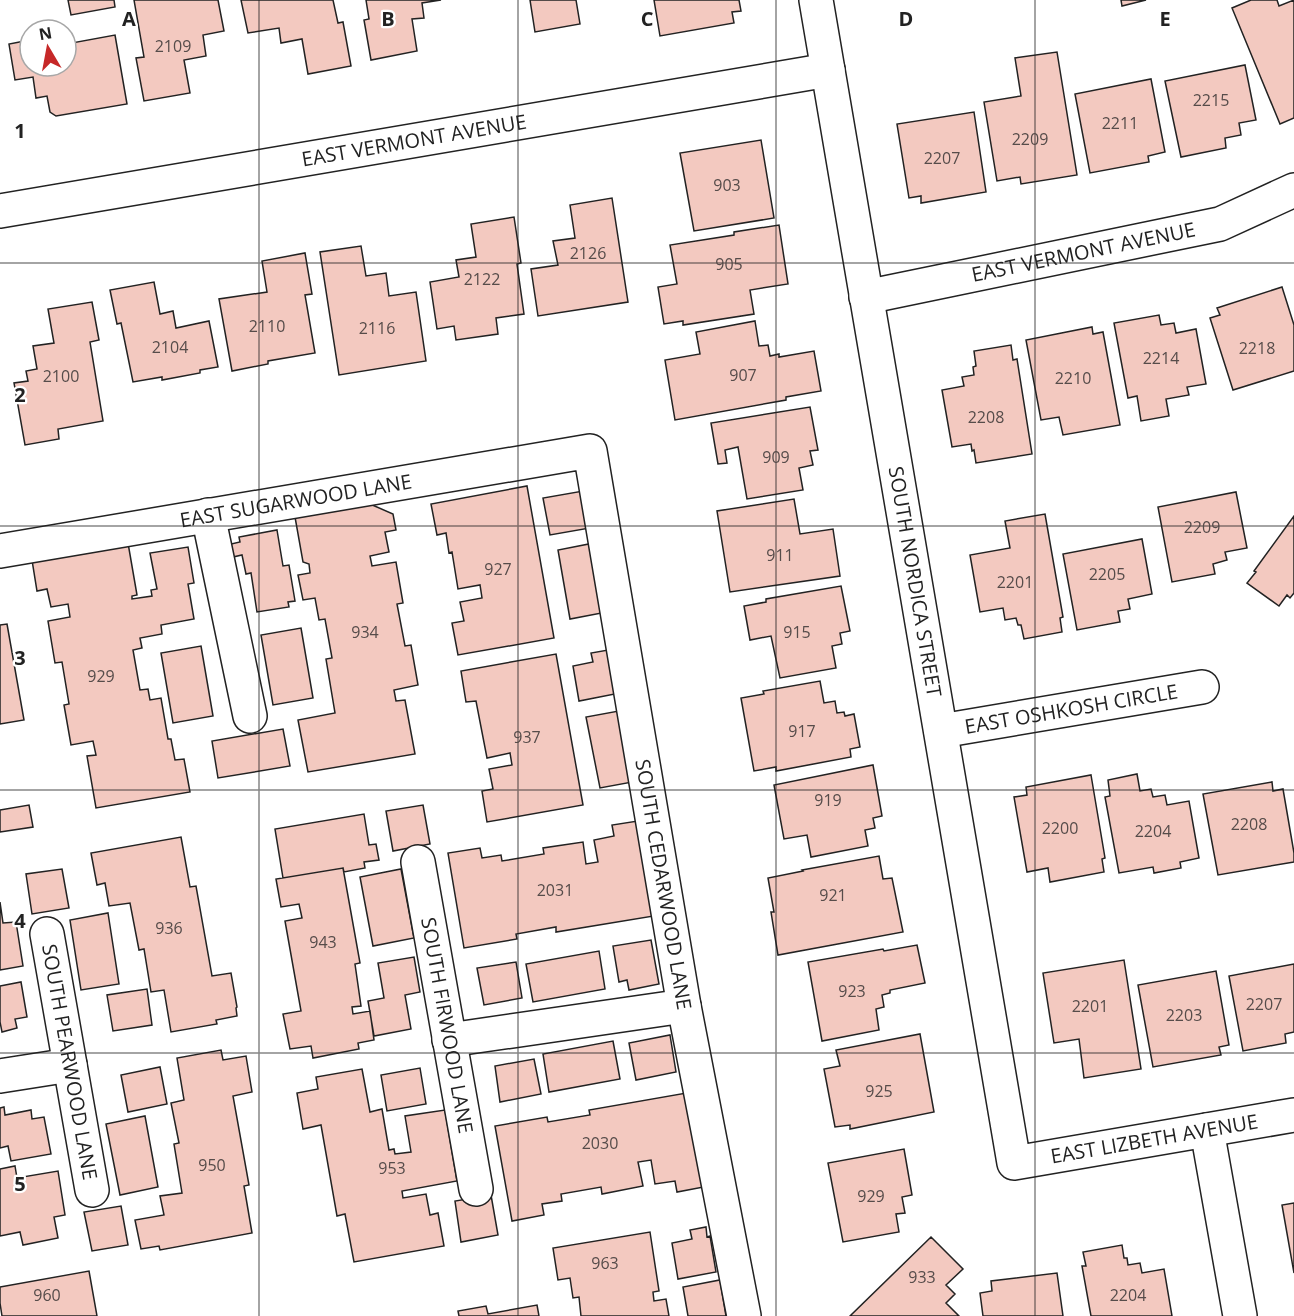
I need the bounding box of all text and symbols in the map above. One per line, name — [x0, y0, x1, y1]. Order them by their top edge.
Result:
text: A — [122, 5, 136, 32]
text: B — [381, 5, 395, 32]
text: C — [641, 5, 654, 32]
text: D — [899, 5, 913, 32]
text: E — [1159, 5, 1171, 32]
north arrow — [18, 18, 78, 78]
text: N — [37, 21, 54, 45]
house number: 2109 — [155, 35, 191, 57]
house number: 2215 — [1193, 89, 1229, 111]
street label: EAST VERMONT AVENUE — [299, 108, 528, 172]
house number: 2211 — [1102, 112, 1138, 134]
text: 1 — [14, 117, 26, 144]
house number: 2209 — [1012, 128, 1048, 150]
house number: 2207 — [924, 147, 960, 169]
house number: 903 — [713, 174, 741, 196]
street label: EAST VERMONT AVENUE — [969, 215, 1198, 288]
house number: 2126 — [570, 242, 606, 264]
house number: 905 — [715, 253, 743, 275]
house number: 2122 — [464, 268, 500, 290]
house number: 2110 — [249, 315, 285, 337]
house number: 2116 — [359, 317, 395, 339]
house number: 2104 — [152, 336, 188, 358]
house number: 2218 — [1239, 337, 1275, 359]
house number: 2214 — [1143, 347, 1179, 369]
house number: 907 — [729, 364, 757, 386]
house number: 2100 — [43, 365, 79, 387]
house number: 2210 — [1055, 367, 1091, 389]
text: 2 — [14, 381, 26, 408]
house number: 2208 — [968, 406, 1004, 428]
house number: 909 — [762, 446, 790, 468]
street label: SOUTH NORDICA STREET — [883, 464, 948, 699]
street label: EAST SUGARWOOD LANE — [178, 467, 414, 533]
house number: 2209 — [1184, 516, 1220, 538]
house number: 911 — [766, 544, 794, 566]
house number: 927 — [484, 558, 512, 580]
house number: 2205 — [1089, 563, 1125, 585]
house number: 2201 — [997, 571, 1033, 593]
house number: 934 — [351, 621, 379, 643]
house number: 915 — [783, 621, 811, 643]
text: 3 — [14, 644, 26, 671]
house number: 929 — [87, 665, 115, 687]
street label: EAST OSHKOSH CIRCLE — [962, 677, 1180, 740]
house number: 917 — [788, 720, 816, 742]
house number: 937 — [513, 726, 541, 748]
street label: SOUTH CEDARWOOD LANE — [629, 757, 698, 1012]
house number: 919 — [814, 789, 842, 811]
house number: 2208 — [1231, 813, 1267, 835]
house number: 2200 — [1042, 817, 1078, 839]
house number: 2204 — [1135, 820, 1171, 842]
house number: 2031 — [537, 879, 573, 901]
house number: 921 — [819, 884, 847, 906]
text: 4 — [14, 907, 26, 934]
street label: SOUTH FIRWOOD LANE — [415, 915, 480, 1136]
house number: 936 — [155, 917, 183, 939]
house number: 943 — [309, 931, 337, 953]
street label: SOUTH PEARWOOD LANE — [36, 942, 104, 1182]
house number: 923 — [838, 980, 866, 1002]
house number: 2207 — [1246, 993, 1282, 1015]
house number: 2201 — [1072, 995, 1108, 1017]
house number: 2203 — [1166, 1004, 1202, 1026]
house number: 925 — [865, 1080, 893, 1102]
street label: EAST LIZBETH AVENUE — [1048, 1107, 1260, 1170]
house number: 2030 — [582, 1132, 618, 1154]
house number: 950 — [198, 1154, 226, 1176]
house number: 953 — [378, 1157, 406, 1179]
text: 5 — [14, 1170, 26, 1197]
house number: 929 — [857, 1185, 885, 1207]
house number: 963 — [591, 1252, 619, 1274]
house number: 933 — [908, 1266, 936, 1288]
house number: 960 — [33, 1284, 61, 1306]
house number: 2204 — [1110, 1284, 1146, 1306]

